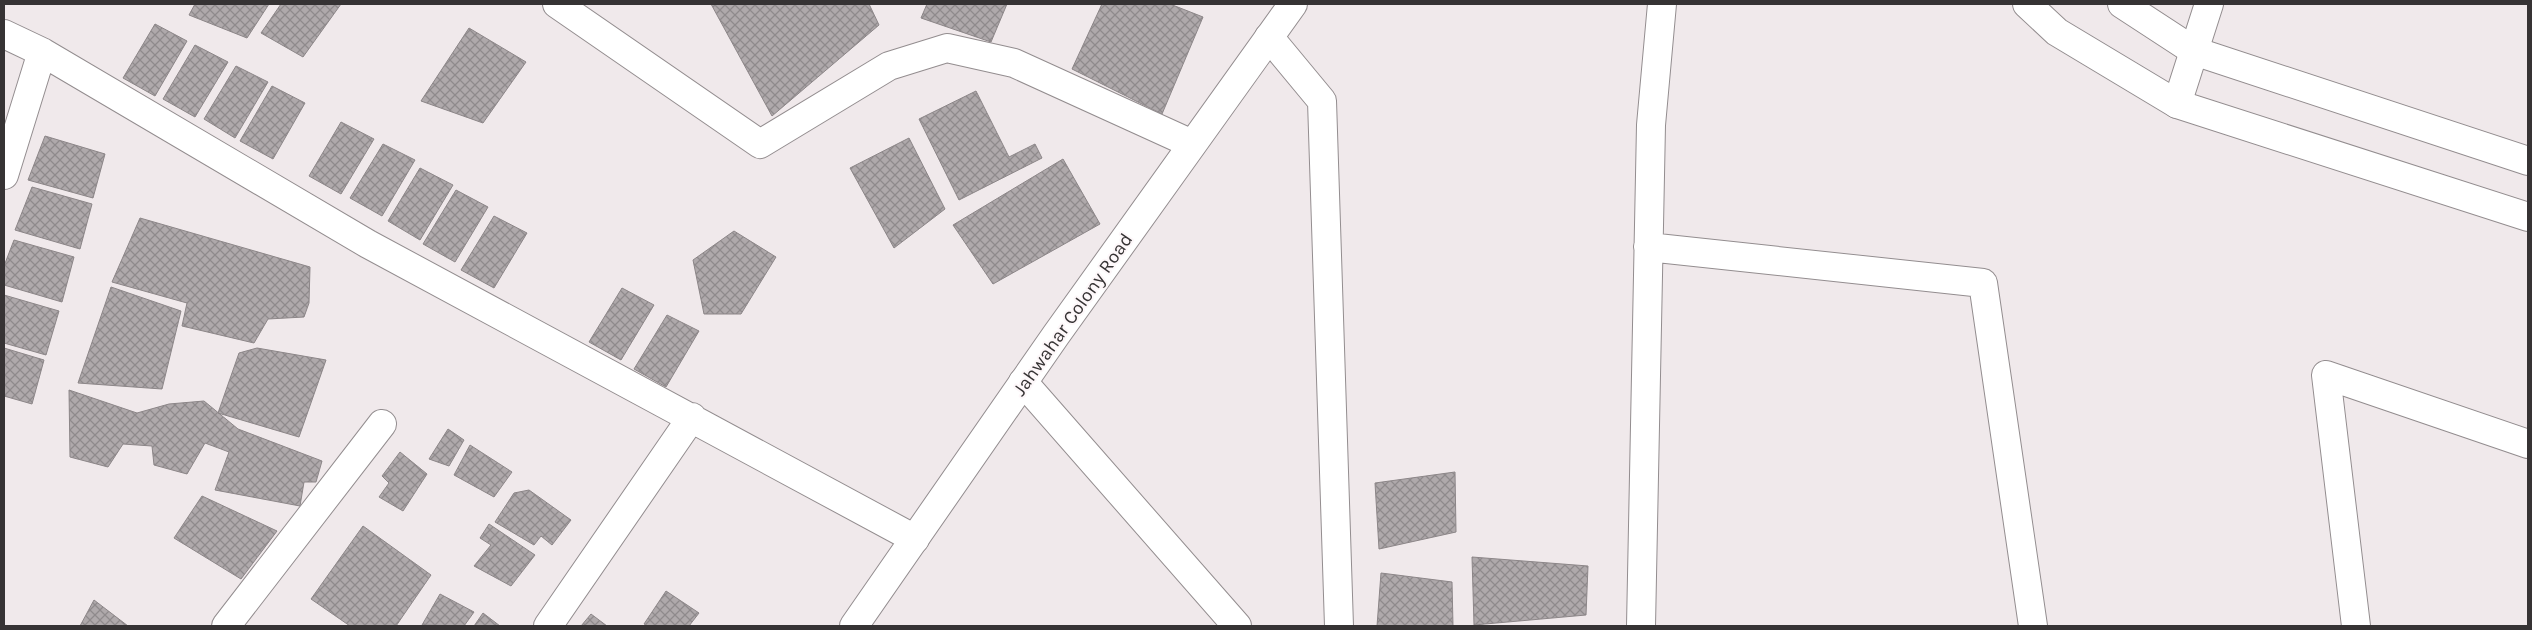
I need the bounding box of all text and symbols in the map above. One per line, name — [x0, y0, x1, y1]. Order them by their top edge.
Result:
street label: Jahwahar Colony Road — [1008, 229, 1137, 400]

